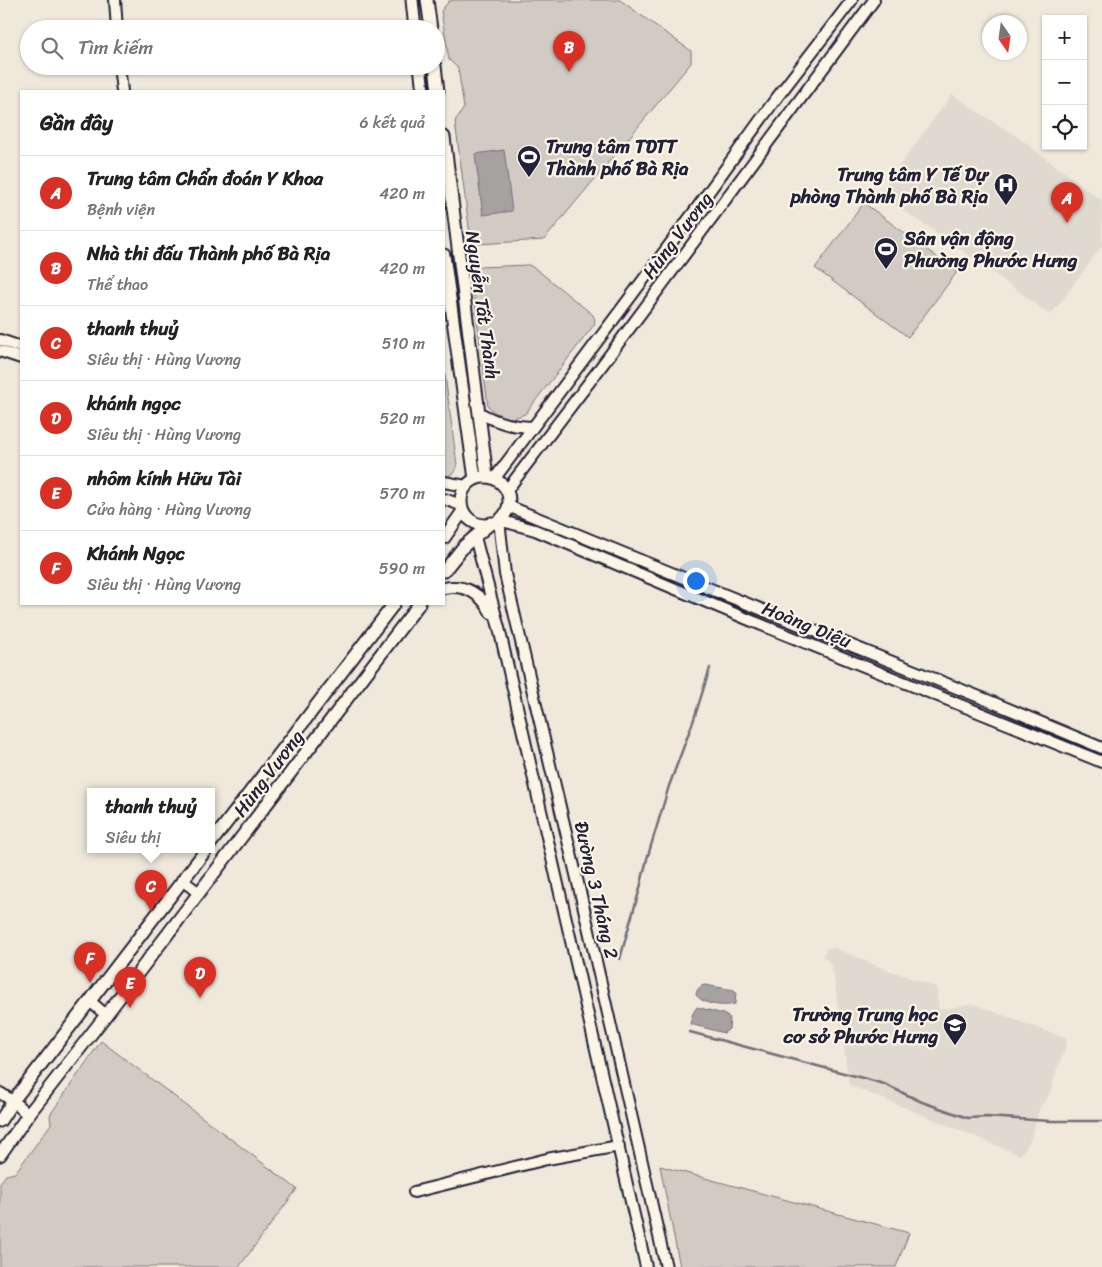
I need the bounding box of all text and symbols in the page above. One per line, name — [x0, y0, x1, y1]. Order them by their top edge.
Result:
north arrow — [982, 15, 1027, 60]
map controls — [1042, 15, 1087, 150]
button: + — [1042, 15, 1087, 60]
search box — [20, 20, 445, 75]
text: Tìm kiếm — [78, 31, 153, 64]
pin: B — [553, 31, 585, 72]
icon: search — [38, 34, 66, 62]
button: − — [1042, 60, 1087, 105]
text: Gần đây — [40, 104, 113, 142]
button: locate — [1042, 105, 1087, 150]
text: 6 kết quả — [359, 108, 425, 137]
place label: Trung tâm TDTT Thành phố Bà Rịa — [546, 130, 689, 185]
sports icon: Trung tâm TDTT Thành phố Bà Rịa — [516, 144, 542, 178]
place label: Trung tâm Y Tế Dự phòng Thành phố Bà Rịa — [789, 158, 990, 213]
text: Trung tâm Chẩn đoán Y Khoa — [87, 162, 323, 195]
hospital icon: Trung tâm Y Tế Dự phòng Thành phố Bà Rịa — [993, 172, 1019, 206]
text: A — [51, 179, 61, 208]
text: 420 m — [379, 179, 425, 208]
pin: A — [1051, 182, 1083, 223]
street label: Hùng Vương — [633, 184, 722, 286]
text: Bệnh viện — [87, 195, 155, 224]
place label: Sân vận động Phường Phước Hưng — [903, 222, 1078, 277]
street label: Nguyễn Tất Thành — [456, 229, 509, 382]
sports icon: Sân vận động Phường Phước Hưng — [873, 236, 899, 270]
text: Nhà thi đấu Thành phố Bà Rịa — [87, 237, 330, 270]
text: B — [51, 254, 61, 283]
text: 420 m — [379, 254, 425, 283]
text: Thể thao — [87, 270, 148, 299]
text: thanh thuỷ — [87, 312, 178, 345]
text: C — [51, 329, 61, 358]
text: 510 m — [382, 329, 425, 358]
text: Siêu thị · Hùng Vương — [87, 345, 241, 374]
text: khánh ngọc — [87, 387, 181, 420]
text: D — [51, 404, 61, 433]
text: 520 m — [379, 404, 425, 433]
text: Siêu thị · Hùng Vương — [87, 420, 241, 449]
text: nhôm kính Hữu Tài — [87, 462, 241, 495]
text: E — [52, 479, 60, 508]
text: 570 m — [380, 479, 425, 508]
text: Cửa hàng · Hùng Vương — [87, 495, 251, 524]
text: Khánh Ngọc — [87, 537, 185, 570]
text: F — [52, 554, 60, 583]
text: 590 m — [379, 554, 425, 583]
your location — [683, 568, 709, 594]
text: Siêu thị · Hùng Vương — [87, 570, 241, 599]
street label: Hoàng Diệu — [757, 592, 857, 657]
street label: Hùng Vương — [224, 722, 313, 824]
popup — [87, 788, 215, 853]
text: thanh thuỷ — [105, 790, 197, 823]
street label: Đường 3 Tháng 2 — [565, 818, 628, 962]
text: Siêu thị — [105, 823, 161, 852]
pin: C — [135, 870, 167, 911]
pin: F — [74, 942, 106, 983]
pin: D — [184, 957, 216, 998]
pin: E — [114, 967, 146, 1008]
place label: Trường Trung học cơ sở Phước Hưng — [782, 998, 939, 1053]
school or university icon: Trường Trung học cơ sở Phước Hưng — [942, 1012, 968, 1046]

